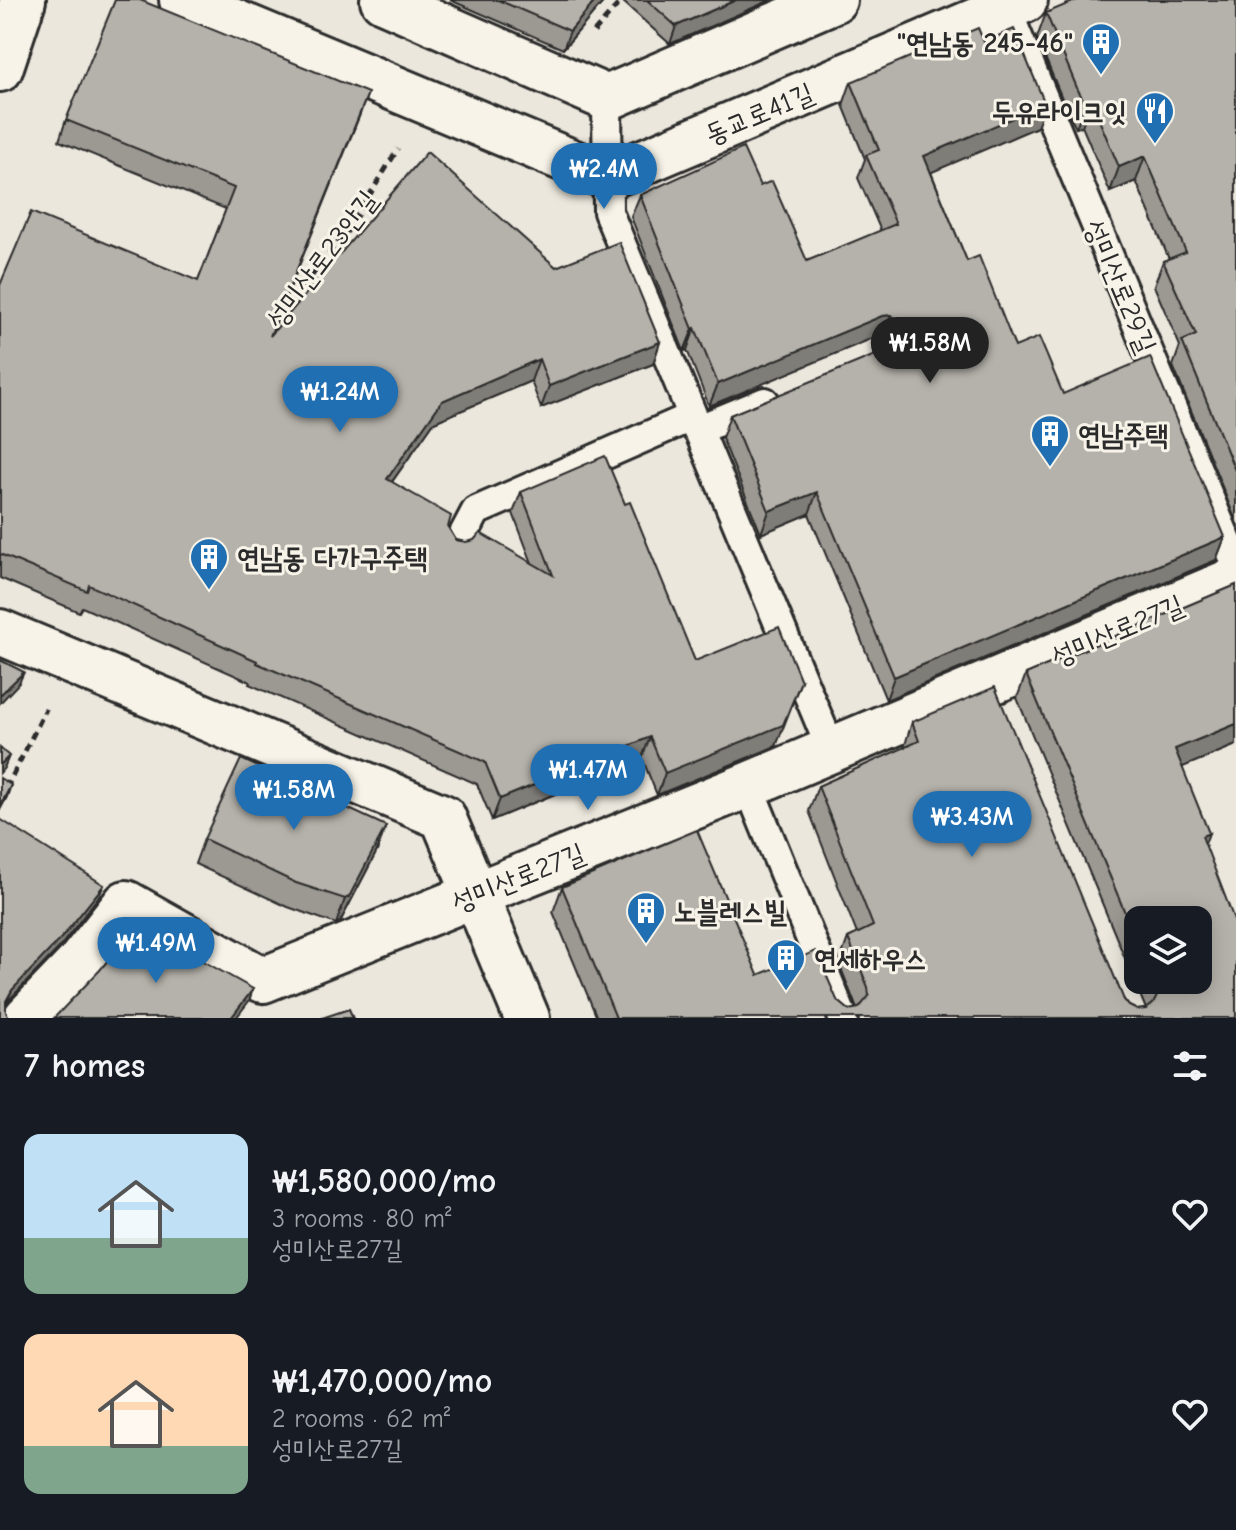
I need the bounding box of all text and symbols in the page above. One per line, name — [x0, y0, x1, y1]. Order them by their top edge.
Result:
building icon: "연남동 245-46" — [1080, 21, 1122, 76]
place label: "연남동 245-46" — [897, 27, 1073, 59]
street label: 동교로41길 — [700, 77, 818, 151]
restaurant icon: 두유라이크잇 — [1134, 90, 1176, 145]
place label: 두유라이크잇 — [992, 96, 1127, 128]
pin: ₩2.4M — [548, 143, 660, 211]
text: ₩2.4M — [569, 154, 639, 184]
street label: 성미산로23안길 — [260, 184, 384, 335]
street label: 성미산로29길 — [1078, 215, 1163, 358]
pin: ₩1.58M — [865, 317, 995, 385]
text: ₩1.58M — [889, 328, 971, 358]
pin: ₩1.24M — [275, 366, 405, 434]
text: ₩1.24M — [300, 377, 380, 407]
building icon: 연남주택 — [1029, 413, 1071, 468]
place label: 연남주택 — [1078, 419, 1168, 451]
building icon: 연남동 다가구주택 — [188, 536, 230, 591]
place label: 연남동 다가구주택 — [237, 542, 427, 574]
street label: 성미산로27길 — [1046, 589, 1188, 673]
pin: ₩1.47M — [523, 744, 653, 812]
text: ₩1.47M — [548, 755, 628, 785]
pin: ₩1.58M — [229, 764, 359, 832]
text: ₩1.58M — [253, 775, 335, 805]
pin: ₩3.43M — [907, 791, 1037, 859]
text: ₩3.43M — [931, 802, 1013, 832]
street label: 성미산로27길 — [447, 837, 590, 919]
building icon: 노블레스빌 — [625, 890, 667, 945]
place label: 노블레스빌 — [674, 896, 787, 928]
map controls — [1124, 906, 1212, 994]
button: layers — [1124, 906, 1212, 994]
pin: ₩1.49M — [91, 917, 221, 985]
text: ₩1.49M — [115, 928, 197, 958]
building icon: 연세하우스 — [765, 937, 807, 992]
place label: 연세하우스 — [814, 943, 927, 975]
icon: filters — [1168, 1044, 1212, 1088]
text: 7 homes — [24, 1046, 145, 1086]
text: ₩1,580,000/mo — [272, 1161, 496, 1201]
icon: home — [88, 1166, 184, 1262]
icon: heart — [1168, 1192, 1212, 1236]
text: 3 rooms · 80 m² — [272, 1204, 451, 1234]
text: 성미산로27길 — [272, 1235, 402, 1265]
text: ₩1,470,000/mo — [272, 1361, 492, 1401]
icon: home — [88, 1366, 184, 1462]
icon: heart — [1168, 1392, 1212, 1436]
text: 2 rooms · 62 m² — [272, 1404, 450, 1434]
text: 성미산로27길 — [272, 1435, 402, 1465]

